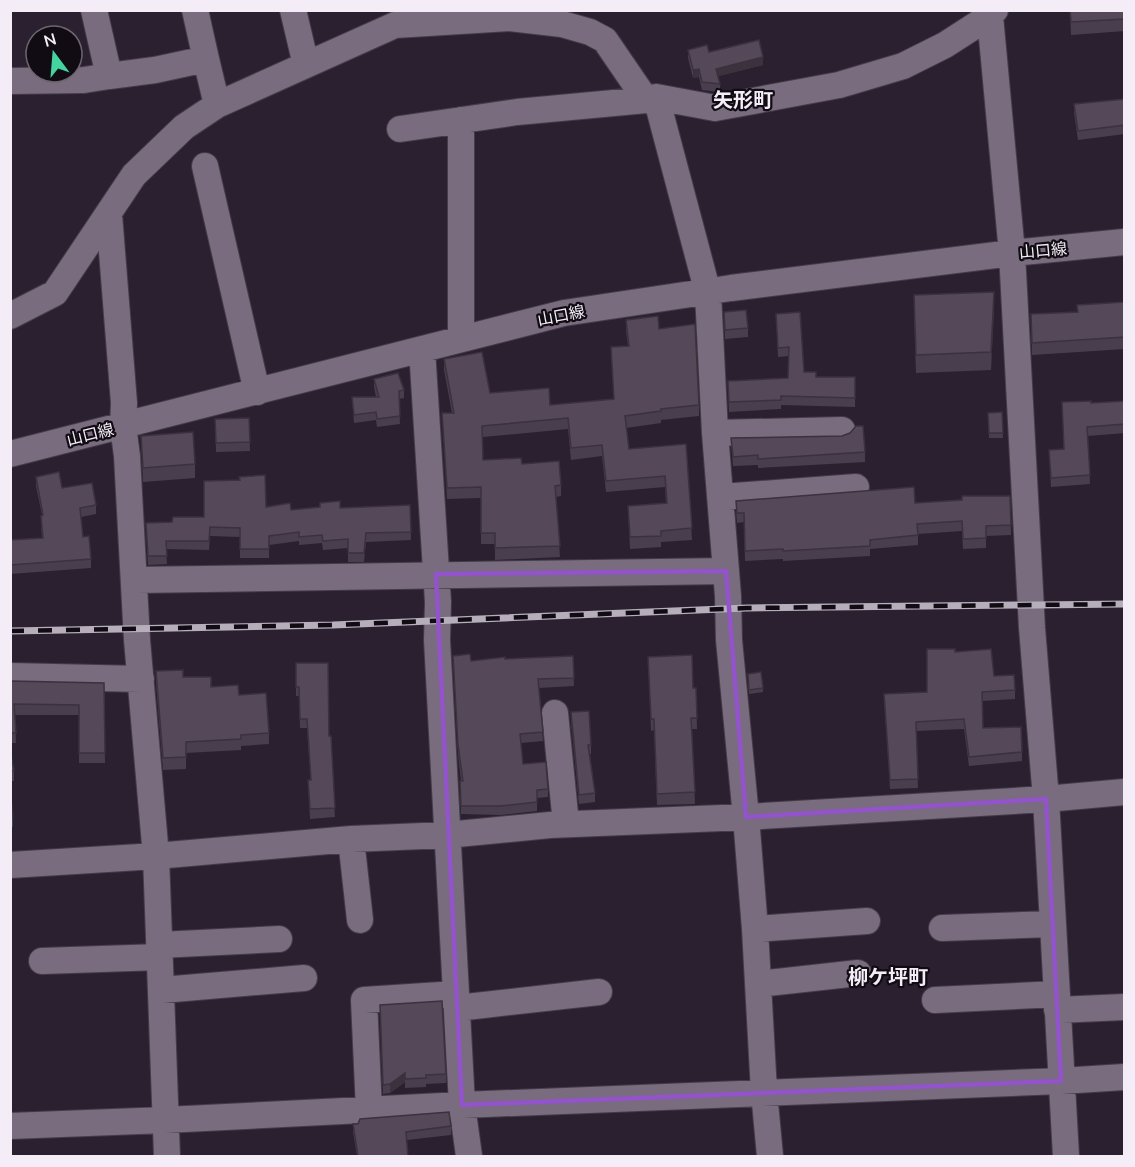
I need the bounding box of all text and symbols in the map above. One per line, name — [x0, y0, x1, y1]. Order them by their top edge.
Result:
north arrow — [24, 24, 84, 84]
text: N — [41, 28, 58, 51]
district label: 矢形町 — [713, 87, 773, 112]
street label: 山口線 — [1018, 238, 1068, 262]
street label: 山口線 — [536, 301, 586, 329]
street label: 山口線 — [64, 418, 116, 450]
district label: 柳ケ坪町 — [848, 964, 928, 989]

